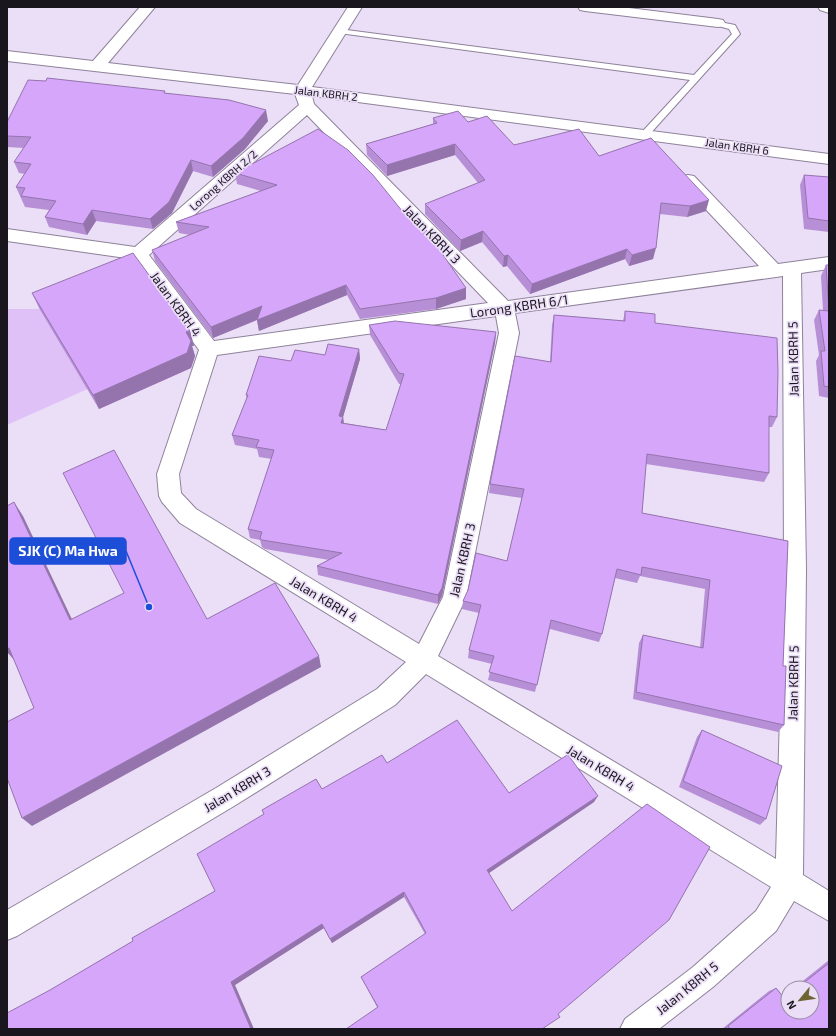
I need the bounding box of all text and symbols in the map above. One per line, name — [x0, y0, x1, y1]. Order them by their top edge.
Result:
street label: Jalan KBRH 2 — [293, 83, 359, 103]
street label: Jalan KBRH 6 — [704, 135, 770, 157]
street label: Lorong KBRH 2/2 — [187, 147, 259, 213]
street label: Jalan KBRH 3 — [400, 201, 464, 267]
street label: Jalan KBRH 4 — [147, 268, 205, 340]
street label: Lorong KBRH 6/1 — [469, 291, 569, 321]
street label: Jalan KBRH 5 — [784, 321, 802, 397]
street label: Jalan KBRH 3 — [446, 521, 478, 599]
callout: SJK (C) Ma Hwa — [10, 538, 126, 564]
text: SJK (C) Ma Hwa — [18, 542, 118, 559]
street label: Jalan KBRH 4 — [287, 572, 361, 626]
street label: Jalan KBRH 5 — [784, 645, 802, 721]
street label: Jalan KBRH 4 — [564, 741, 638, 795]
street label: Jalan KBRH 3 — [200, 763, 274, 815]
street label: Jalan KBRH 5 — [653, 958, 721, 1018]
north arrow — [780, 980, 820, 1020]
text: N — [783, 998, 798, 1012]

